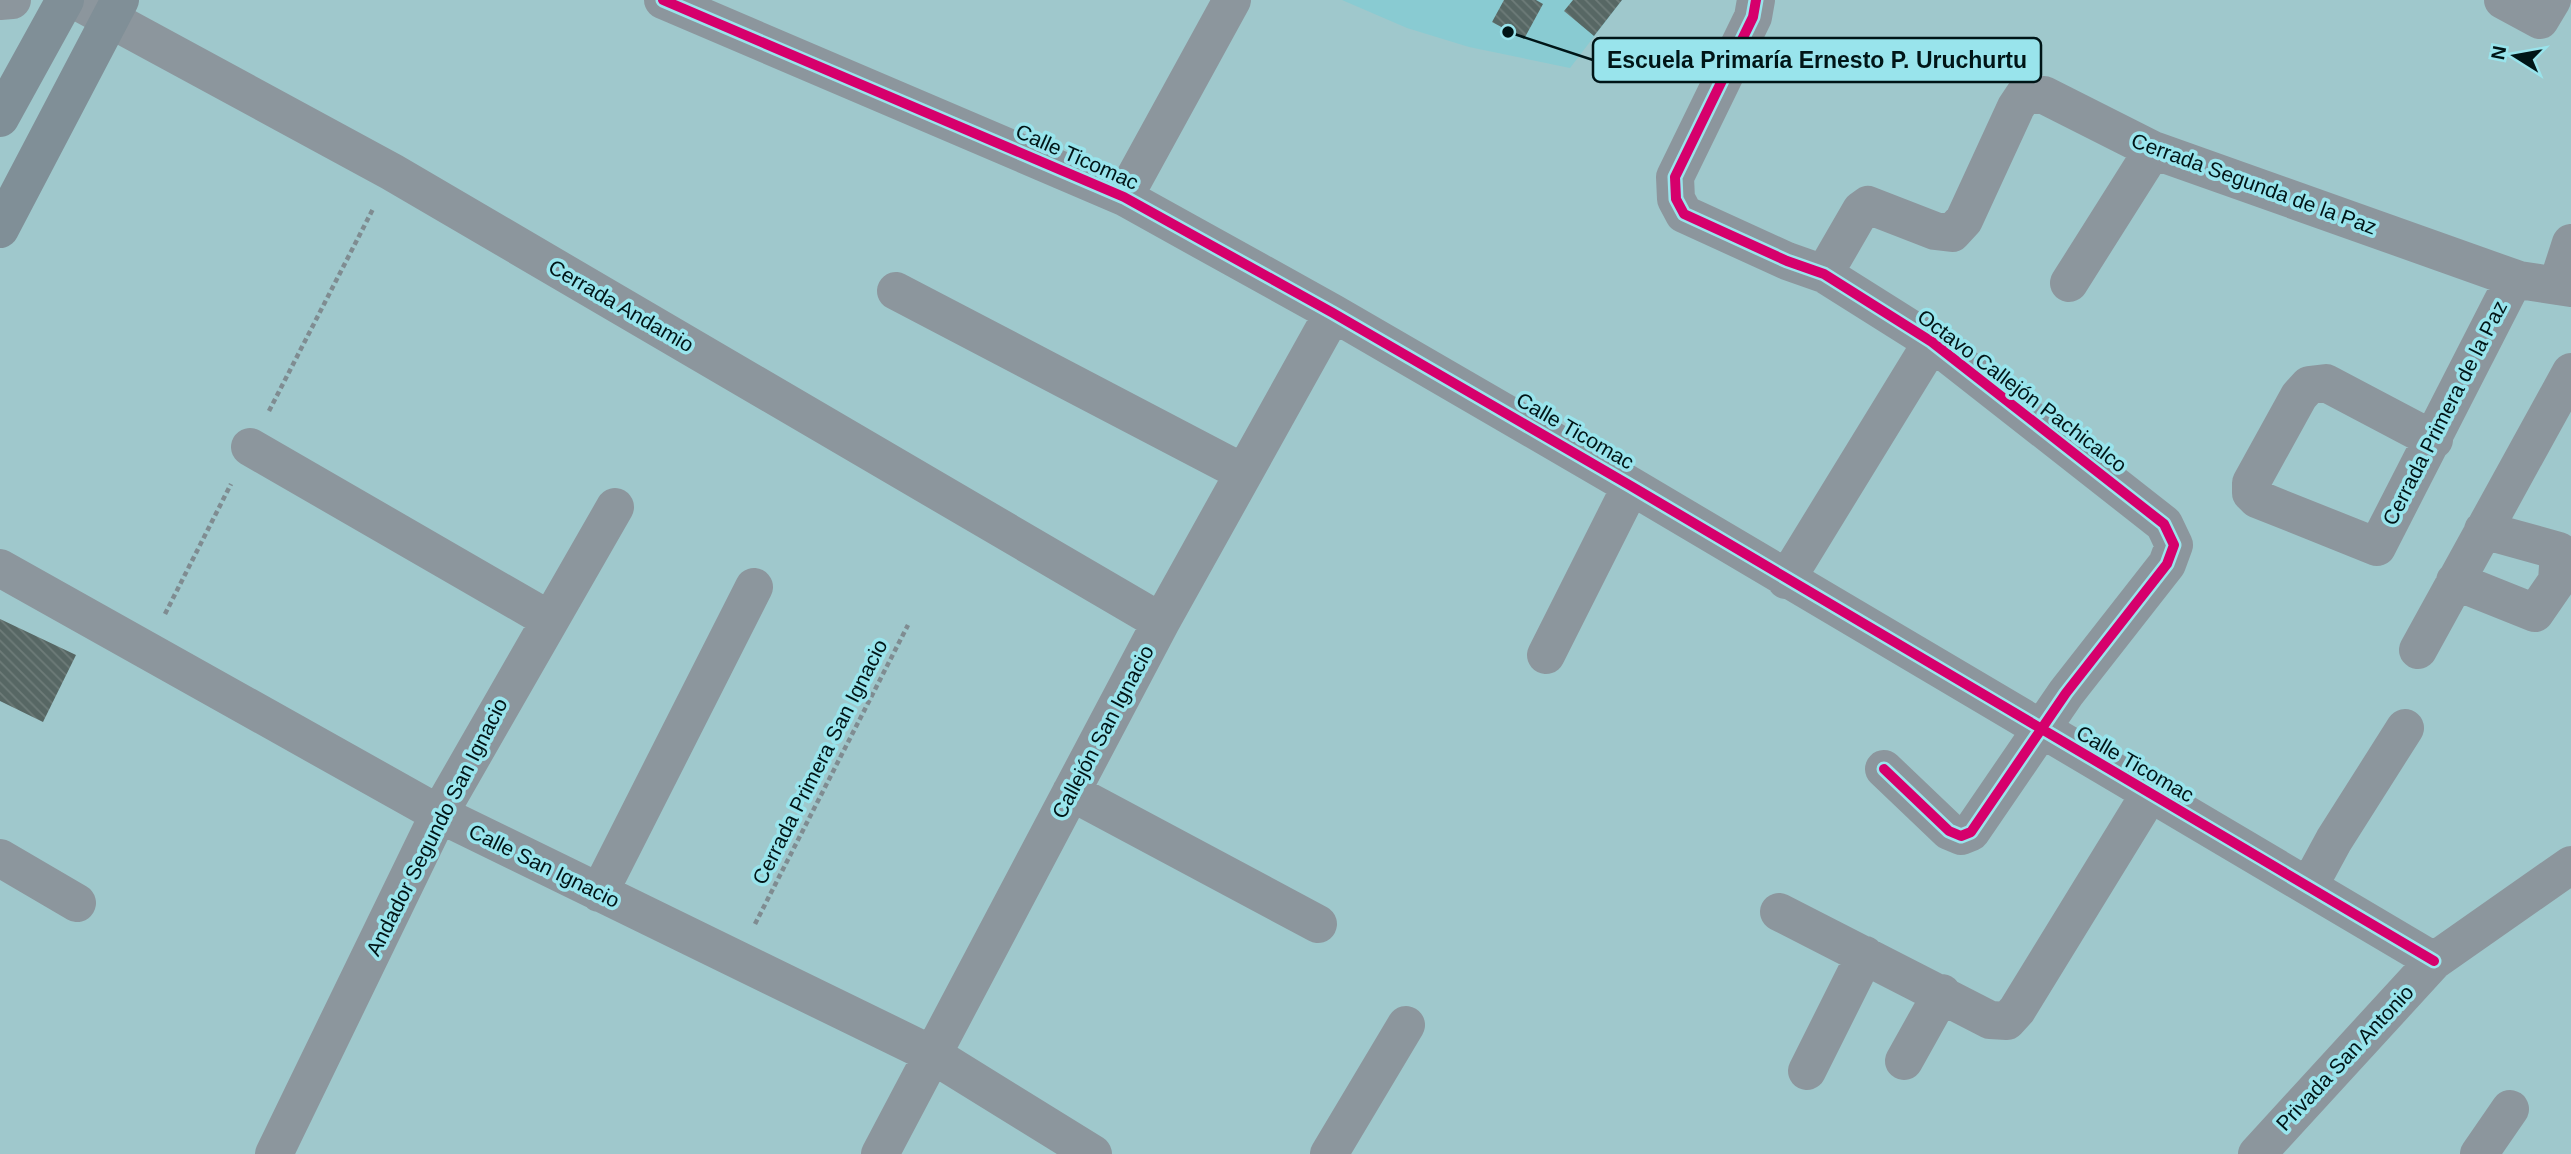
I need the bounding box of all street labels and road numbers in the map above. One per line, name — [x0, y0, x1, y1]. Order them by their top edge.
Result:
street label: Calle Ticomac — [1012, 119, 1142, 194]
street label: Cerrada Segunda de la Paz — [2128, 128, 2380, 239]
street label: Cerrada Andamio — [545, 255, 698, 356]
street label: Cerrada Primera de la Paz — [2378, 297, 2511, 529]
street label: Octavo Callejón Pachicalco — [1913, 304, 2131, 477]
street label: Calle Ticomac — [1512, 388, 1638, 473]
street label: Cerrada Primera San Ignacio — [748, 635, 892, 888]
street label: Callejón San Ignacio — [1047, 641, 1158, 822]
street label: Andador Segundo San Ignacio — [361, 694, 512, 959]
street label: Calle Ticomac — [2072, 721, 2198, 806]
street label: Calle San Ignacio — [465, 819, 623, 912]
street label: Privada San Antonio — [2271, 980, 2418, 1135]

